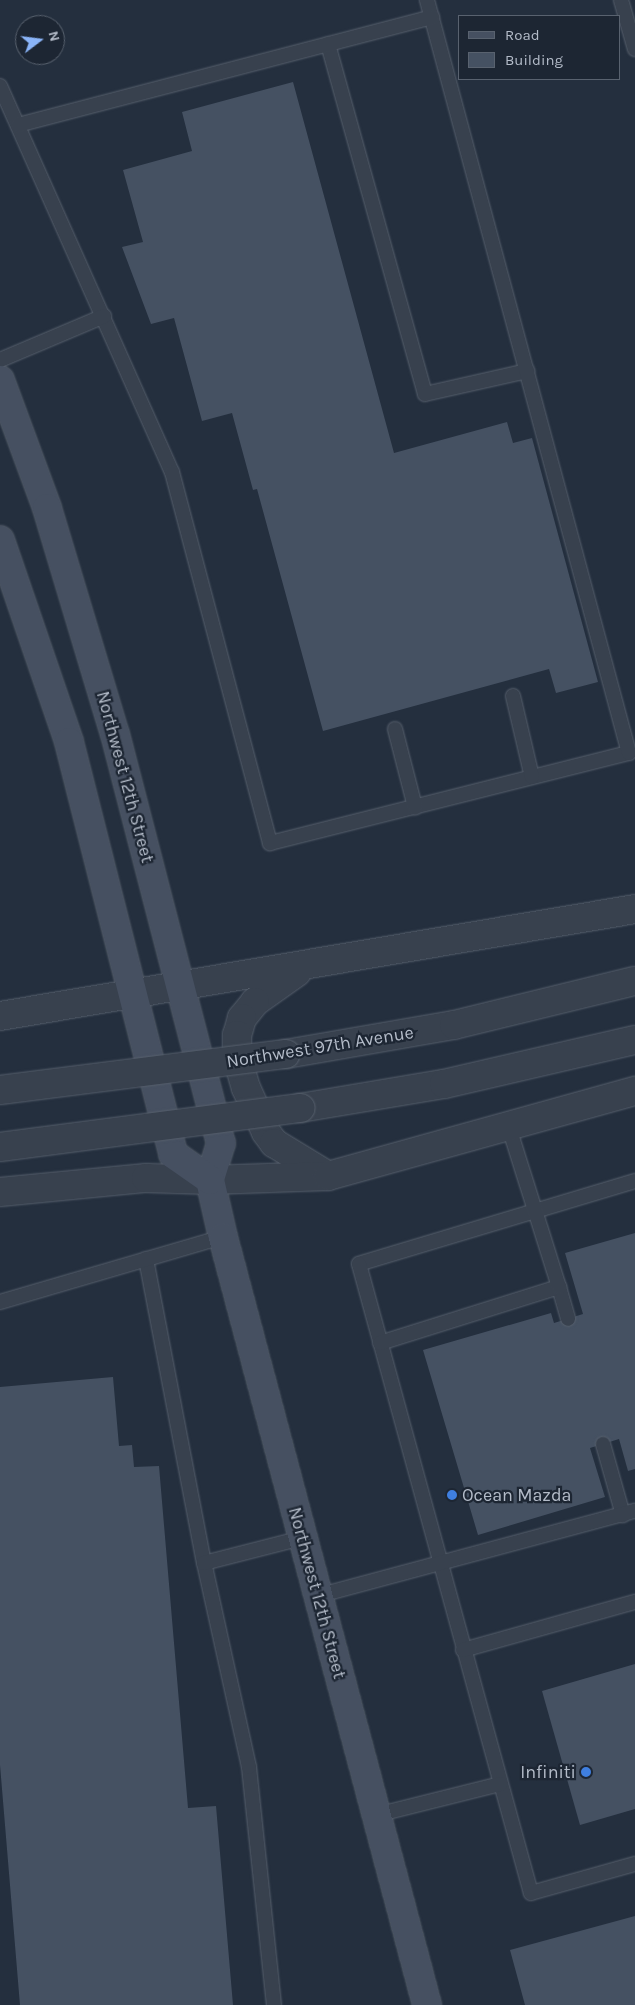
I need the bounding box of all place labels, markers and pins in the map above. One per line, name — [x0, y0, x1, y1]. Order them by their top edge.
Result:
place label: Ocean Mazda — [462, 1484, 571, 1506]
marker: Ocean Mazda — [446, 1489, 458, 1501]
place label: Infiniti — [520, 1761, 576, 1783]
marker: Infiniti — [580, 1766, 592, 1778]

